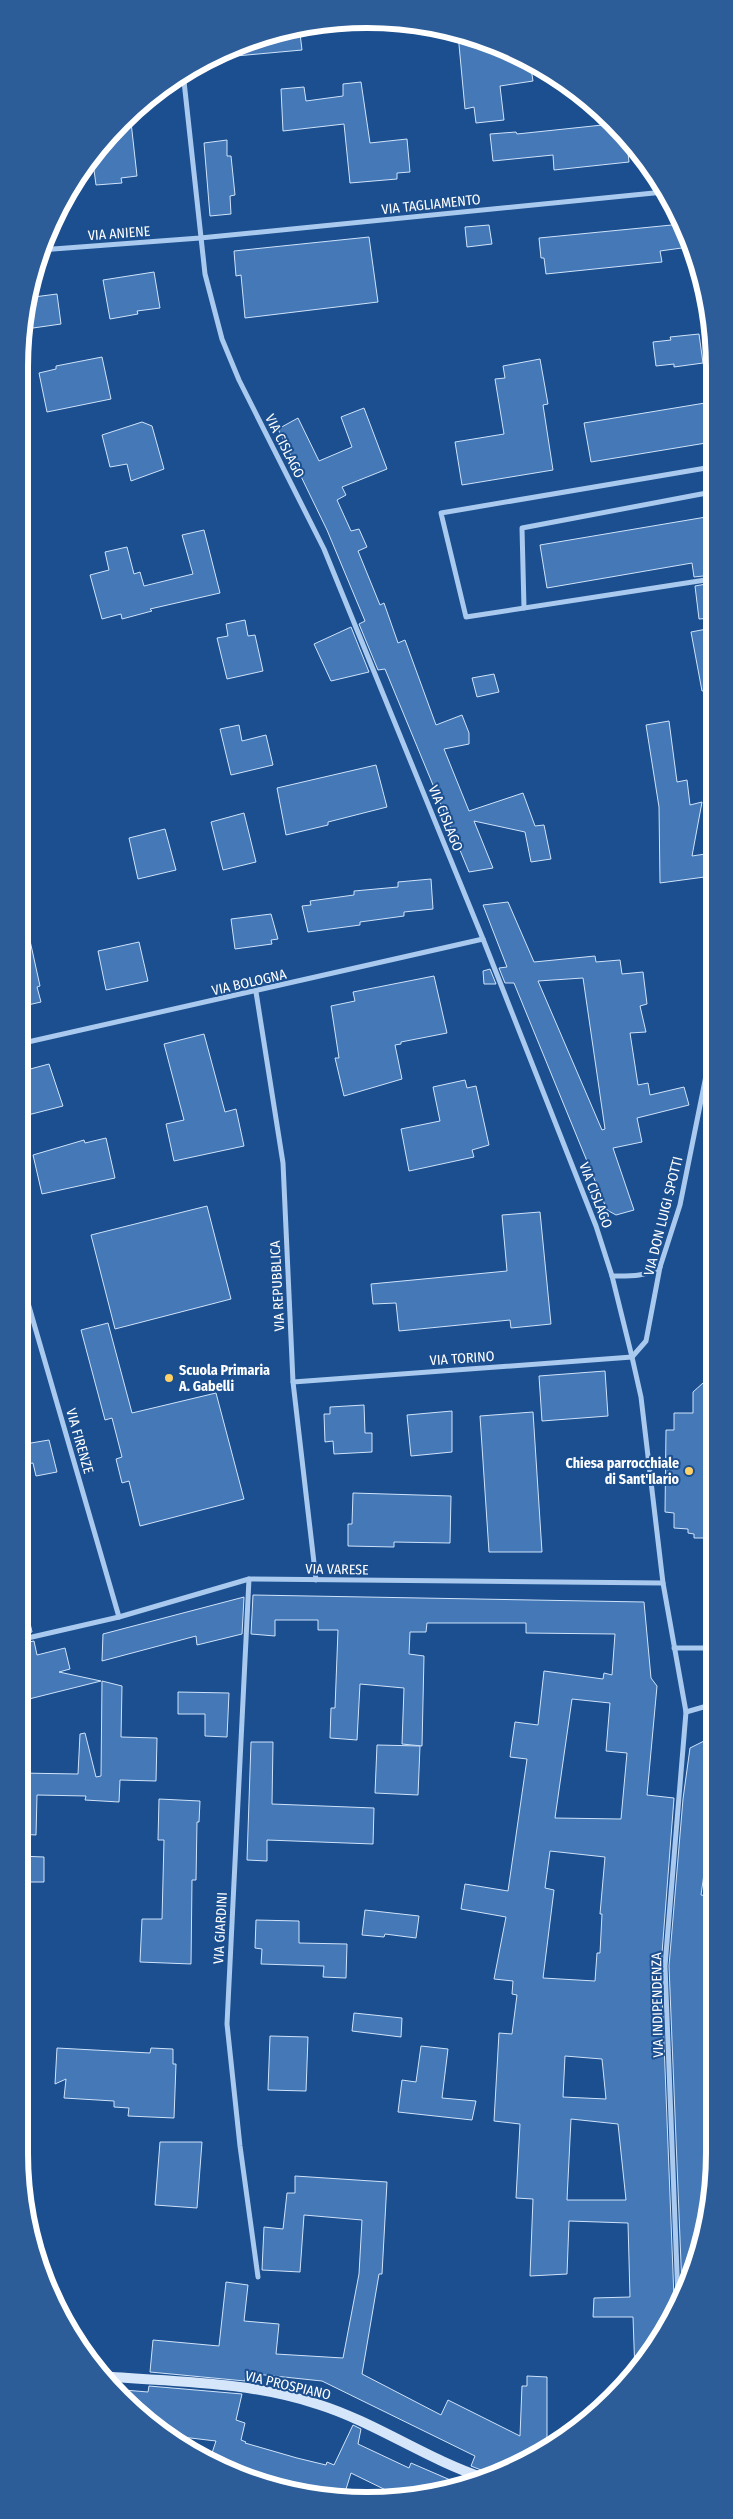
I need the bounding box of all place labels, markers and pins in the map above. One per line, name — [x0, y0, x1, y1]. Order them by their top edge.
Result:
place label: Scuola Primaria A. Gabelli — [178, 1362, 270, 1395]
marker: Scuola Primaria A. Gabelli — [163, 1372, 175, 1384]
place label: Chiesa parrocchiale di Sant'Ilario — [565, 1455, 680, 1488]
marker: Chiesa parrocchiale di Sant'Ilario — [683, 1465, 695, 1477]

